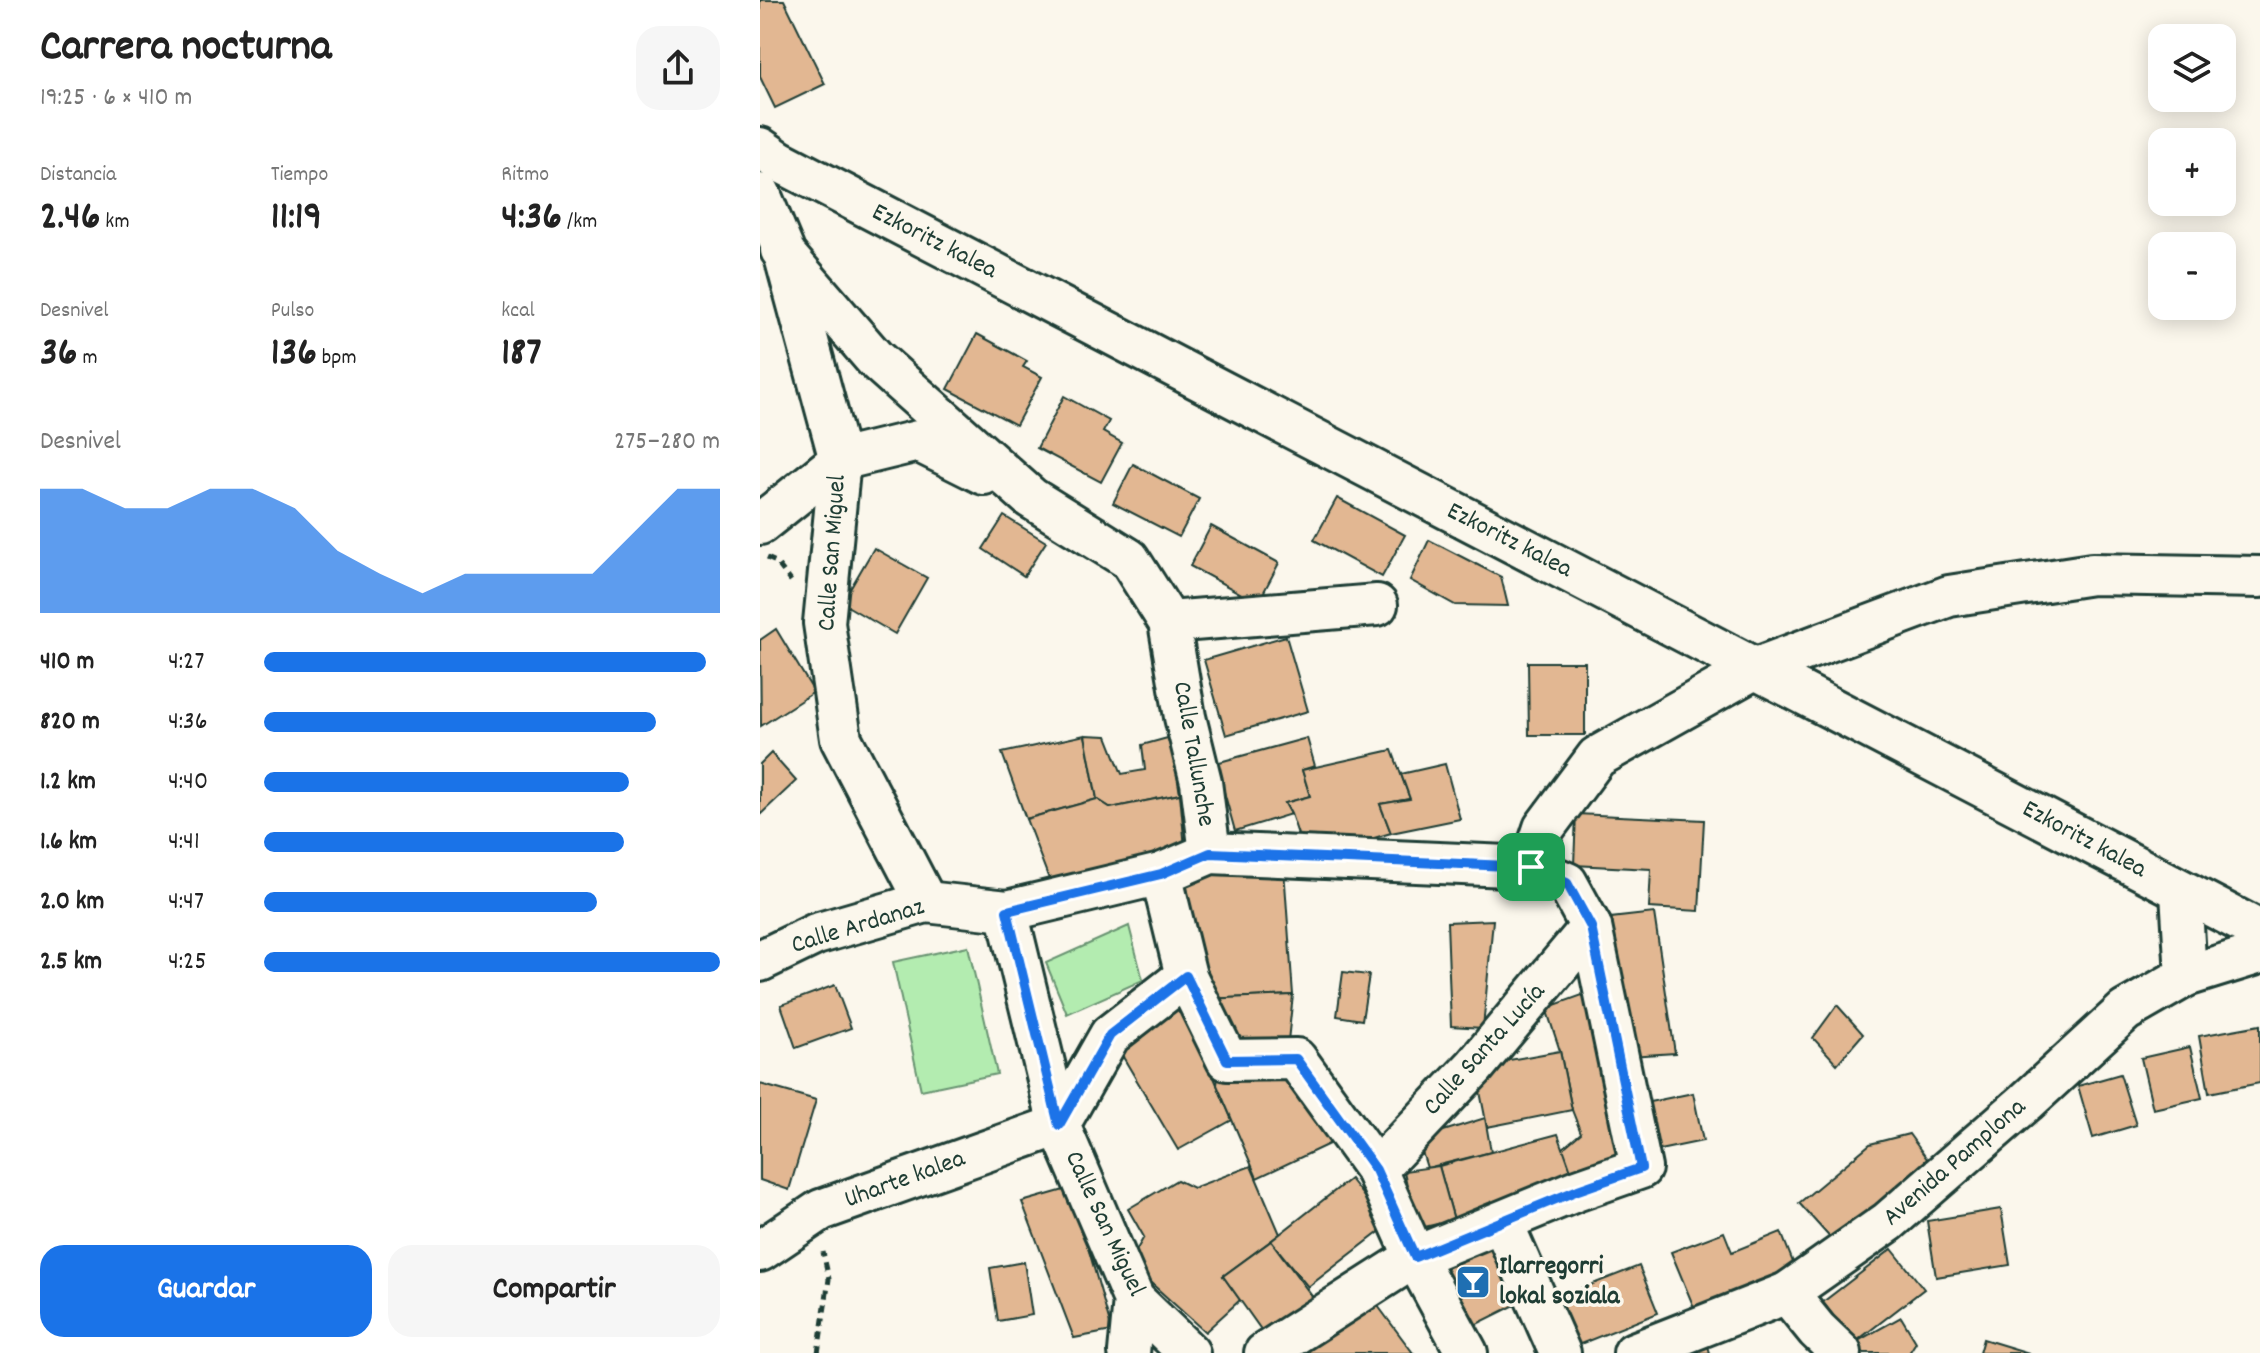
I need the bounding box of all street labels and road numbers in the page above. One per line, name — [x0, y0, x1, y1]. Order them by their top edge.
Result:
street label: Ezkoritz kalea — [865, 195, 1004, 290]
street label: Calle San Miguel — [809, 474, 857, 632]
street label: Ezkoritz kalea — [1440, 494, 1579, 589]
street label: Calle Tallunche — [1162, 679, 1224, 829]
street label: Ezkoritz kalea — [2015, 792, 2154, 889]
street label: Calle Ardanaz — [787, 889, 929, 965]
street label: Calle Santa Lucía — [1415, 975, 1555, 1125]
street label: Avenida Pamplona — [1875, 1090, 2035, 1236]
street label: Uharte kalea — [839, 1141, 971, 1219]
street label: Calle San Miguel — [1054, 1145, 1154, 1303]

